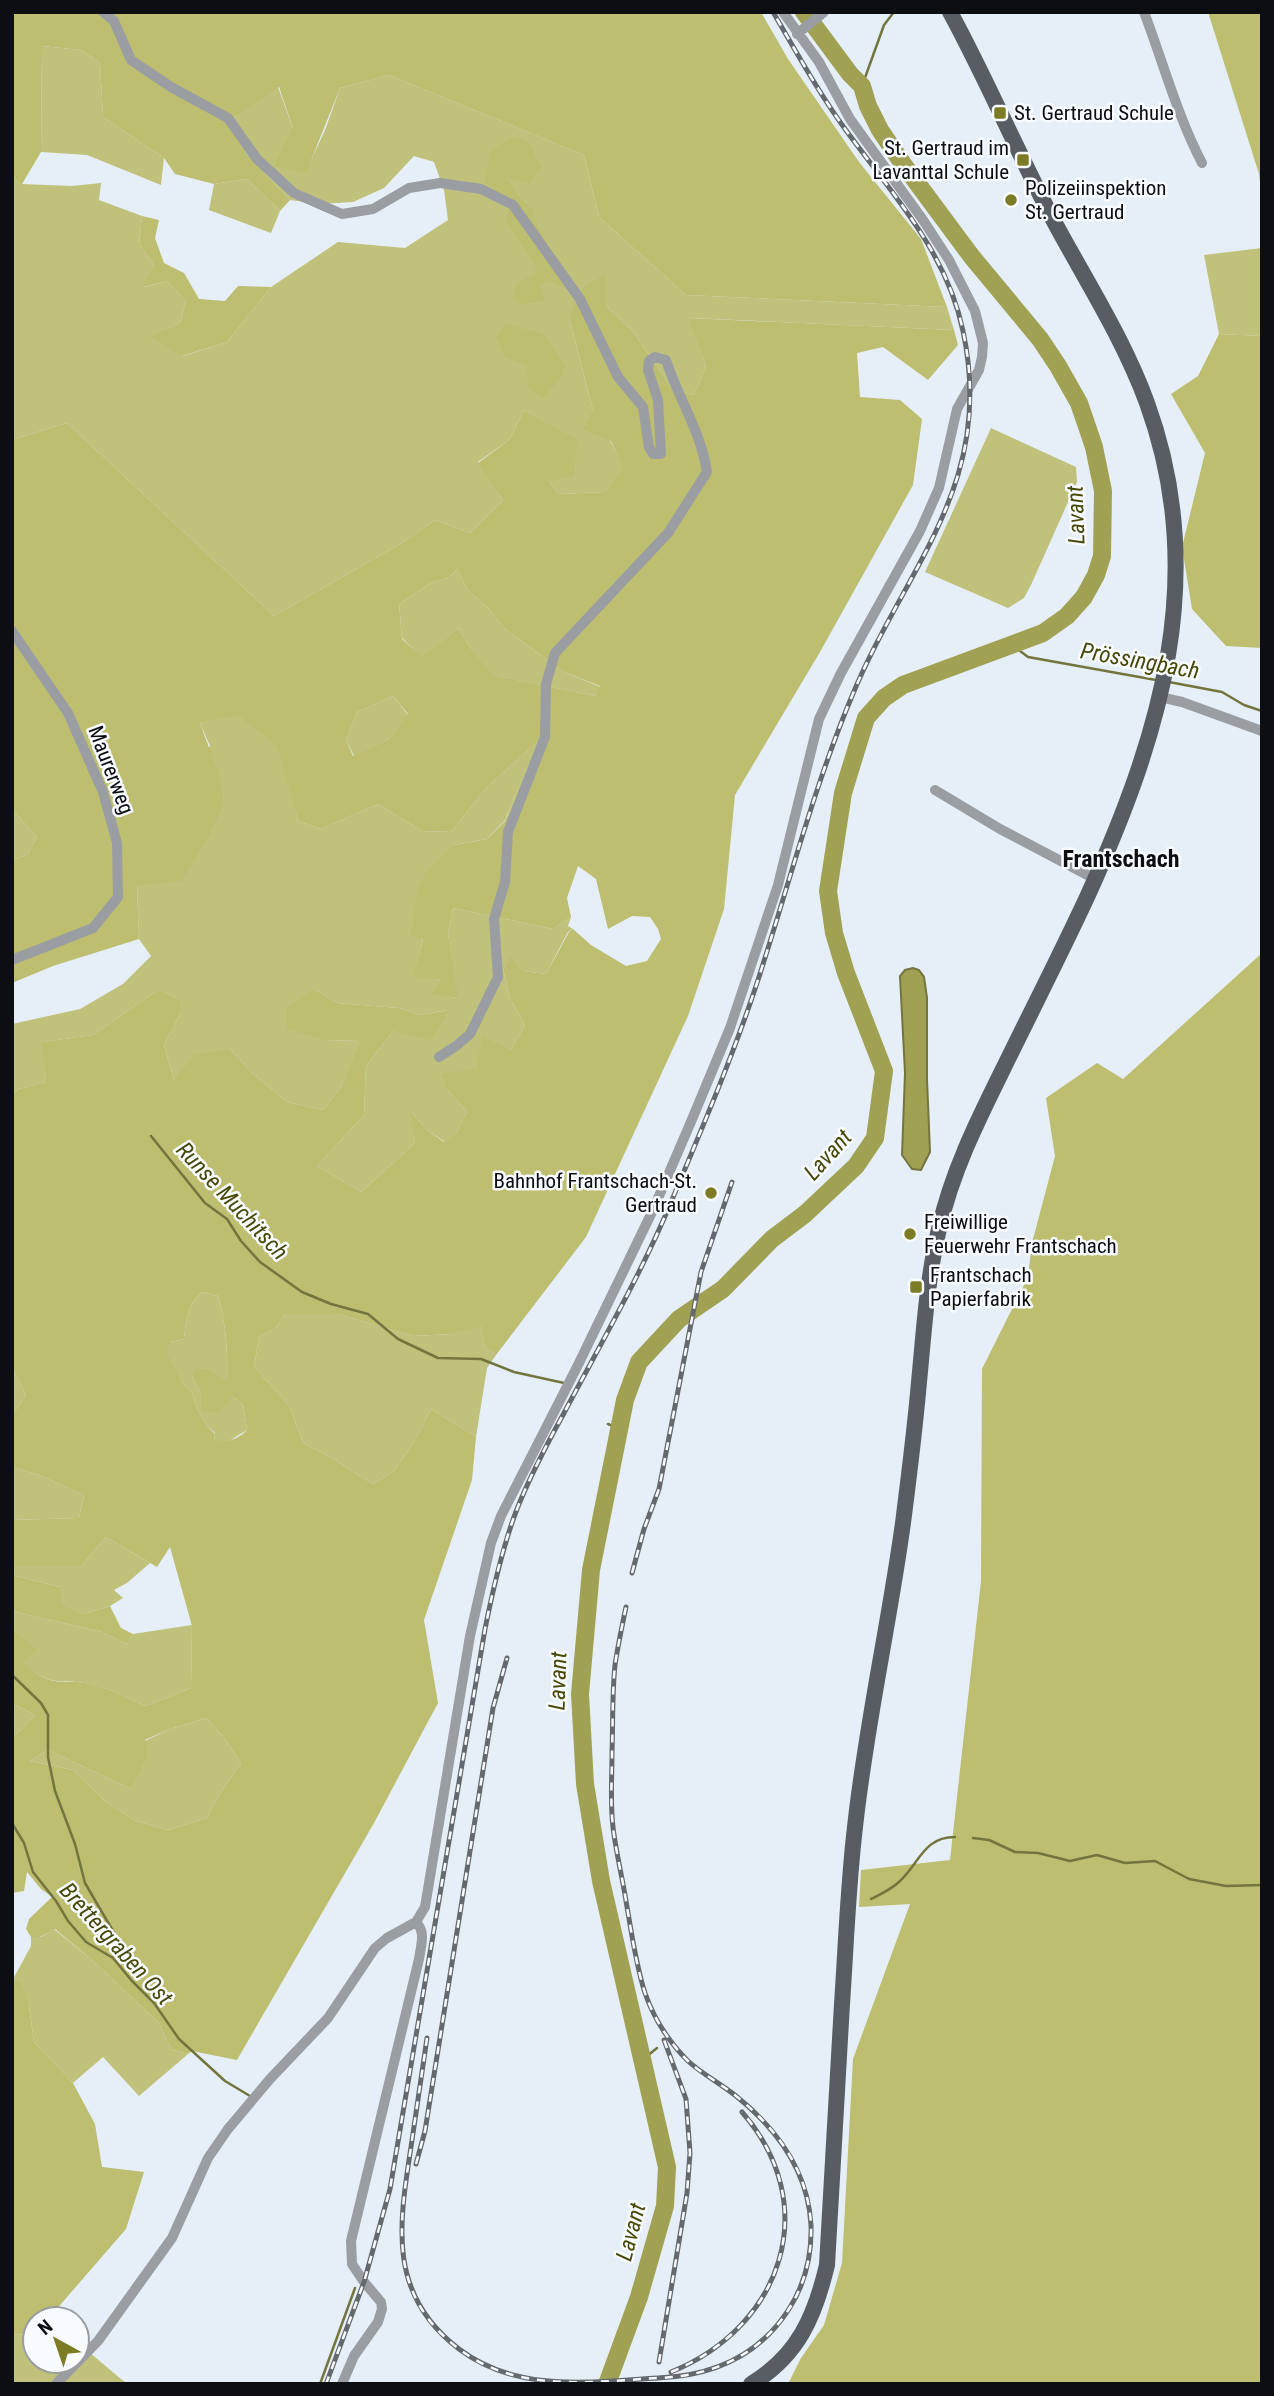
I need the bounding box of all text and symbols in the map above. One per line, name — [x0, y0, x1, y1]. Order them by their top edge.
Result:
place label: St. Gertraud Schule — [1014, 101, 1174, 125]
marker: St. Gertraud Schule — [992, 105, 1008, 121]
place label: St. Gertraud im Lavanttal Schule — [872, 136, 1009, 184]
marker: St. Gertraud im Lavanttal Schule — [1015, 152, 1031, 168]
place label: Polizeiinspektion St. Gertraud — [1025, 176, 1166, 224]
marker: Polizeiinspektion St. Gertraud — [1003, 192, 1019, 208]
water label: Lavant — [1061, 485, 1091, 545]
water label: Prössingbach — [1078, 637, 1202, 685]
street label: Maurerweg — [83, 722, 139, 818]
district label: Frantschach — [1062, 845, 1180, 873]
water label: Lavant — [798, 1124, 858, 1186]
water label: Runse Muchitsch — [171, 1137, 293, 1265]
place label: Bahnhof Frantschach-St. Gertraud — [494, 1169, 697, 1217]
marker: Bahnhof Frantschach-St. Gertraud — [703, 1185, 719, 1201]
place label: Freiwillige Feuerwehr Frantschach — [924, 1210, 1117, 1258]
marker: Freiwillige Feuerwehr Frantschach — [902, 1226, 918, 1242]
place label: Frantschach Papierfabrik — [930, 1263, 1032, 1311]
marker: Frantschach Papierfabrik — [908, 1279, 924, 1295]
water label: Lavant — [543, 1651, 573, 1711]
water label: Brettergraben Ost — [54, 1877, 178, 2011]
water label: Lavant — [610, 2200, 652, 2264]
north arrow — [21, 2305, 91, 2375]
text: N — [34, 2315, 57, 2340]

